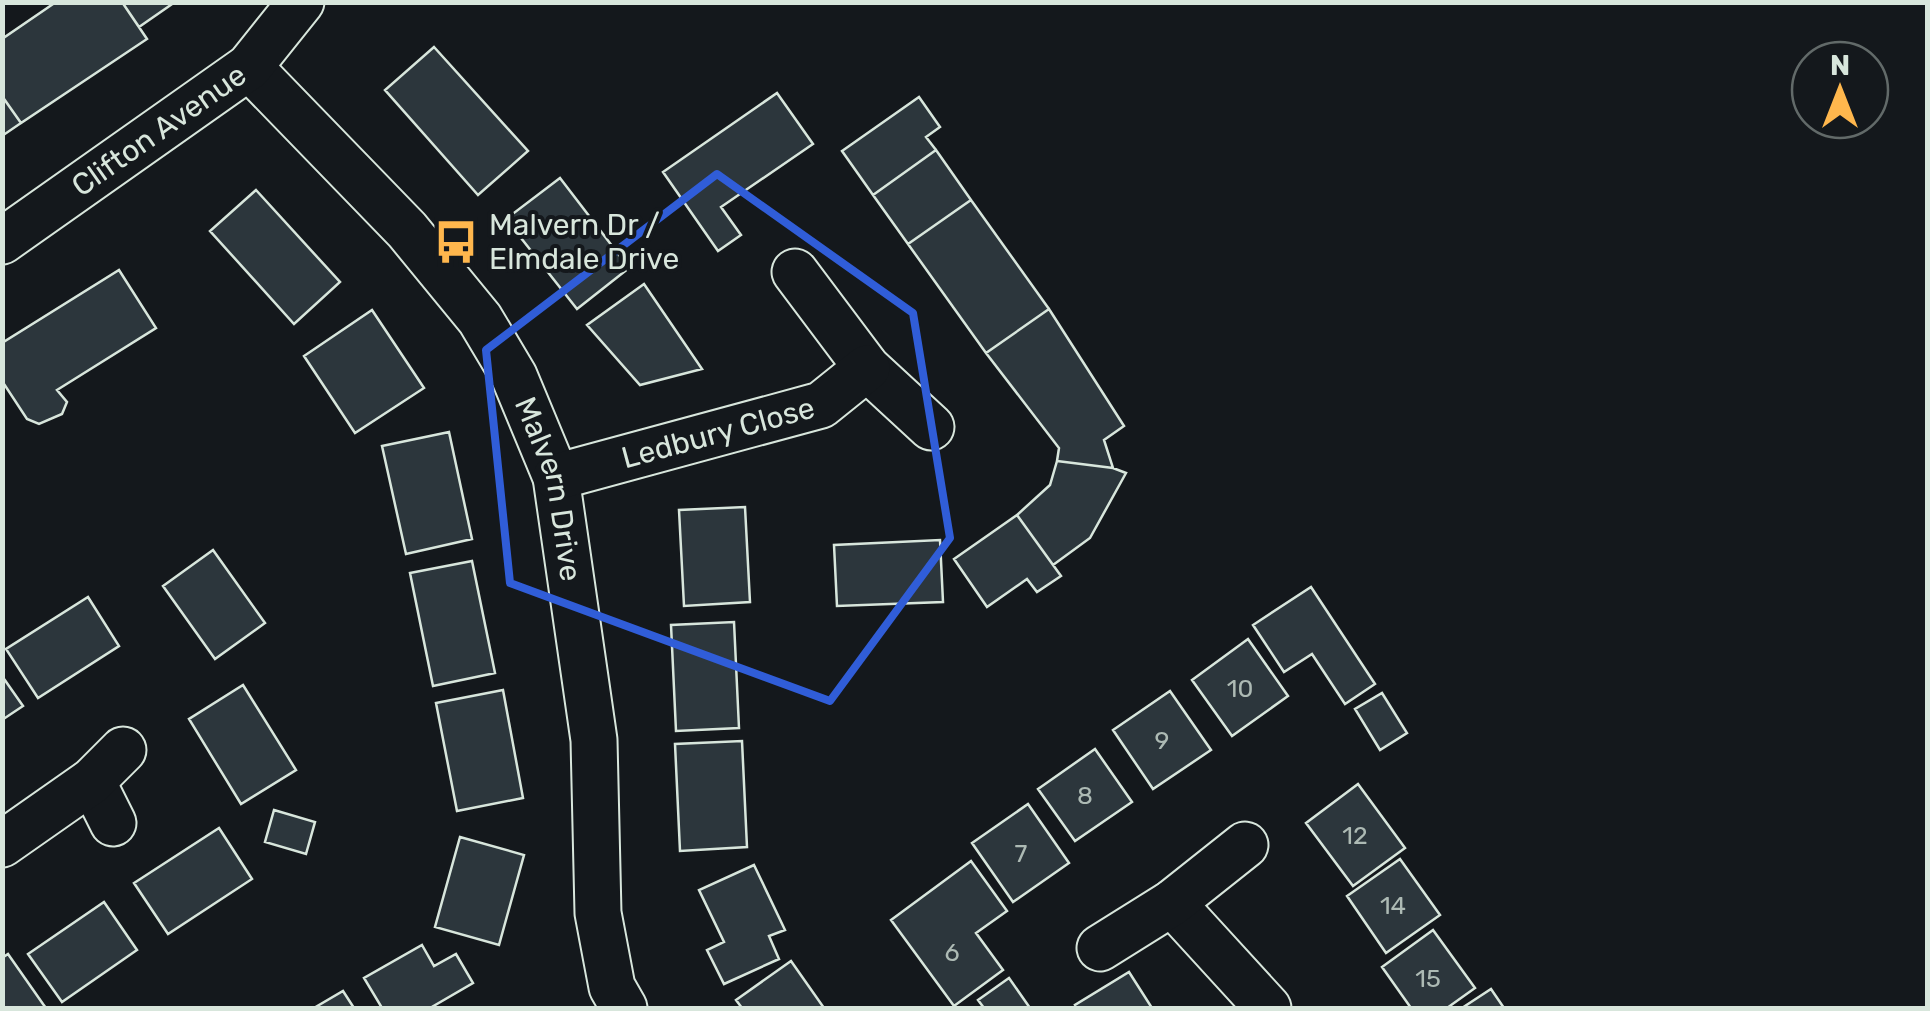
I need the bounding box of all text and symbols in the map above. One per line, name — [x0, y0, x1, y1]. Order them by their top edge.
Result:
north arrow — [1790, 40, 1890, 140]
text: N — [1830, 49, 1850, 82]
street label: Clifton Avenue — [65, 57, 253, 204]
place label: Malvern Dr / Elmdale Drive — [489, 207, 679, 277]
bus stop icon: Malvern Dr / Elmdale Drive — [432, 218, 480, 266]
street label: Ledbury Close — [618, 390, 819, 476]
street label: Malvern Drive — [507, 392, 589, 584]
house number: 10 — [1227, 674, 1253, 703]
house number: 9 — [1155, 726, 1169, 755]
house number: 8 — [1077, 781, 1093, 810]
house number: 12 — [1342, 821, 1368, 850]
house number: 7 — [1015, 839, 1028, 868]
house number: 14 — [1380, 891, 1406, 920]
house number: 6 — [944, 938, 960, 967]
house number: 15 — [1415, 964, 1441, 993]

